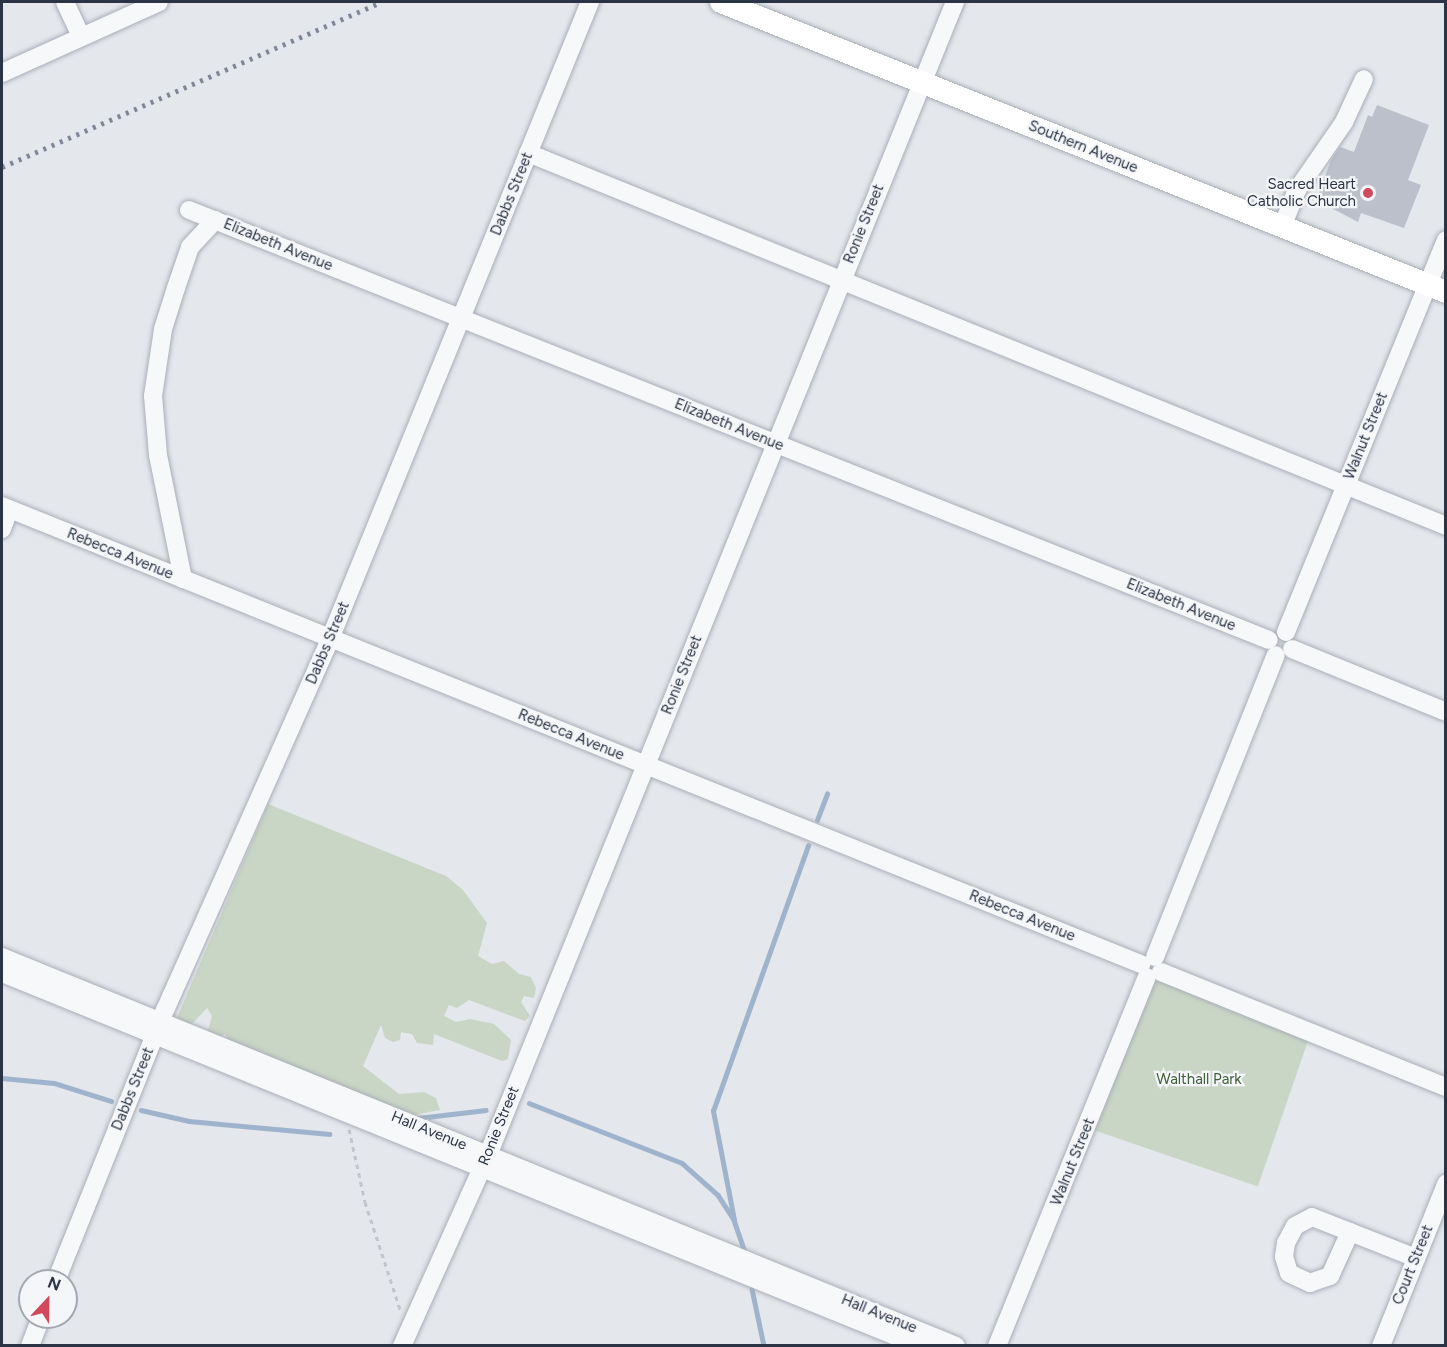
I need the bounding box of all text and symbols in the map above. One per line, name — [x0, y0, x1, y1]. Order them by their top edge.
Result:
street label: Southern Avenue — [1026, 117, 1140, 177]
street label: Dabbs Street — [487, 150, 537, 238]
place label: Sacred Heart Catholic Church — [1247, 175, 1356, 210]
street label: Ronie Street — [840, 182, 888, 266]
marker: Sacred Heart Catholic Church — [1361, 186, 1375, 200]
street label: Elizabeth Avenue — [221, 215, 335, 275]
street label: Walnut Street — [1340, 390, 1392, 482]
street label: Elizabeth Avenue — [672, 395, 786, 455]
street label: Rebecca Avenue — [64, 525, 176, 583]
street label: Elizabeth Avenue — [1124, 575, 1238, 635]
street label: Dabbs Street — [302, 599, 354, 687]
street label: Ronie Street — [658, 633, 706, 717]
street label: Rebecca Avenue — [515, 706, 627, 764]
street label: Rebecca Avenue — [966, 887, 1078, 945]
street label: Dabbs Street — [108, 1045, 158, 1133]
park label: Walthall Park — [1156, 1071, 1242, 1089]
street label: Ronie Street — [475, 1084, 523, 1168]
street label: Hall Avenue — [389, 1108, 469, 1154]
street label: Walnut Street — [1047, 1116, 1099, 1208]
street label: Court Street — [1389, 1223, 1437, 1307]
north arrow — [18, 1269, 78, 1329]
text: N — [45, 1273, 63, 1295]
street label: Hall Avenue — [839, 1291, 919, 1337]

